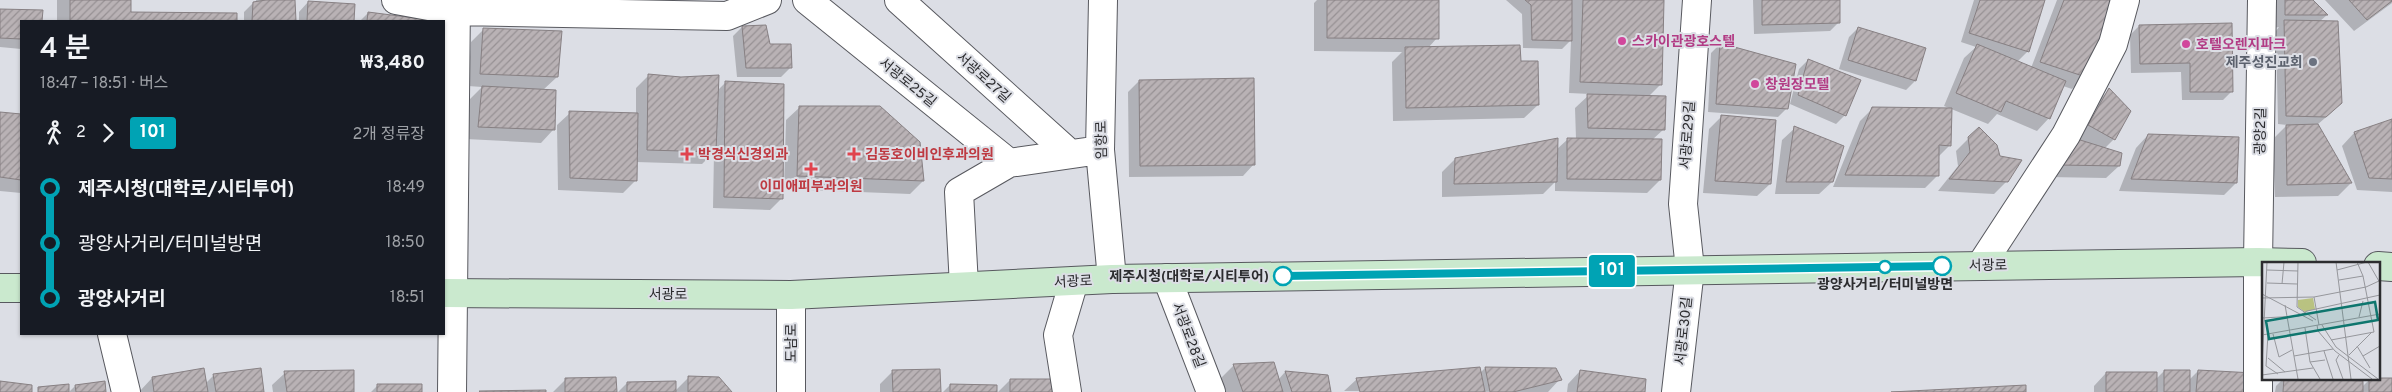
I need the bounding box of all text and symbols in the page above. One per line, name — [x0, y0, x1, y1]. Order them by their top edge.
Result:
text: 4 분 — [40, 32, 90, 68]
place label: 스카이관광호스텔 — [1632, 34, 1735, 51]
marker: 스카이관광호스텔 — [1616, 35, 1628, 47]
place label: 호텔오렌지파크 — [2196, 37, 2286, 54]
marker: 호텔오렌지파크 — [2180, 38, 2192, 50]
street label: 서광로27길 — [952, 49, 1014, 107]
text: ₩3,480 — [360, 51, 425, 75]
street label: 서광로25길 — [875, 55, 939, 111]
place label: 제주성진교회 — [2226, 55, 2303, 72]
marker: 제주성진교회 — [2307, 56, 2319, 68]
text: 18:47 – 18:51 · 버스 — [40, 74, 168, 94]
place label: 창원장모텔 — [1765, 77, 1830, 94]
marker: 창원장모텔 — [1749, 78, 1761, 90]
street label: 서광로29길 — [1678, 100, 1699, 170]
street label: 광양2길 — [2253, 107, 2270, 155]
icon: walk — [40, 119, 68, 147]
icon: forward — [94, 119, 122, 147]
street label: 임항로 — [1094, 120, 1111, 159]
text: 101 — [140, 121, 166, 144]
text: 2 — [76, 123, 86, 143]
text: 2개 정류장 — [353, 125, 425, 145]
marker: 박경식신경외과 — [680, 147, 694, 161]
place label: 박경식신경외과 — [698, 147, 788, 164]
marker: 김동호이비인후과의원 — [847, 147, 861, 161]
place label: 김동호이비인후과의원 — [865, 147, 994, 164]
marker: 이미애피부과의원 — [804, 162, 818, 176]
text: 제주시청(대학로/시티투어) — [78, 178, 294, 202]
text: 18:49 — [386, 178, 425, 198]
place label: 이미애피부과의원 — [759, 179, 863, 196]
text: 광양사거리/터미널방면 — [78, 233, 262, 257]
text: 18:50 — [385, 233, 425, 253]
line badge: 101 — [1583, 255, 1641, 287]
unlabelled marker — [1932, 256, 1952, 276]
street label: 서광로 — [1969, 258, 2008, 275]
text: 101 — [1599, 259, 1625, 282]
marker: 광양사거리/터미널방면 — [1878, 260, 1892, 274]
inset map — [2262, 262, 2380, 380]
marker: 제주시청(대학로/시티투어) — [1273, 266, 1293, 286]
place label: 제주시청(대학로/시티투어) — [1110, 268, 1269, 286]
street label: 서광로 — [1053, 273, 1093, 292]
place label: 광양사거리/터미널방면 — [1817, 277, 1953, 294]
street label: 서광로 — [649, 287, 687, 304]
text: 광양사거리 — [78, 288, 165, 312]
text: 18:51 — [390, 288, 425, 308]
street label: 서광로30길 — [1672, 296, 1697, 366]
street label: 서광로28길 — [1167, 300, 1208, 371]
street label: 도남로 — [784, 324, 801, 362]

